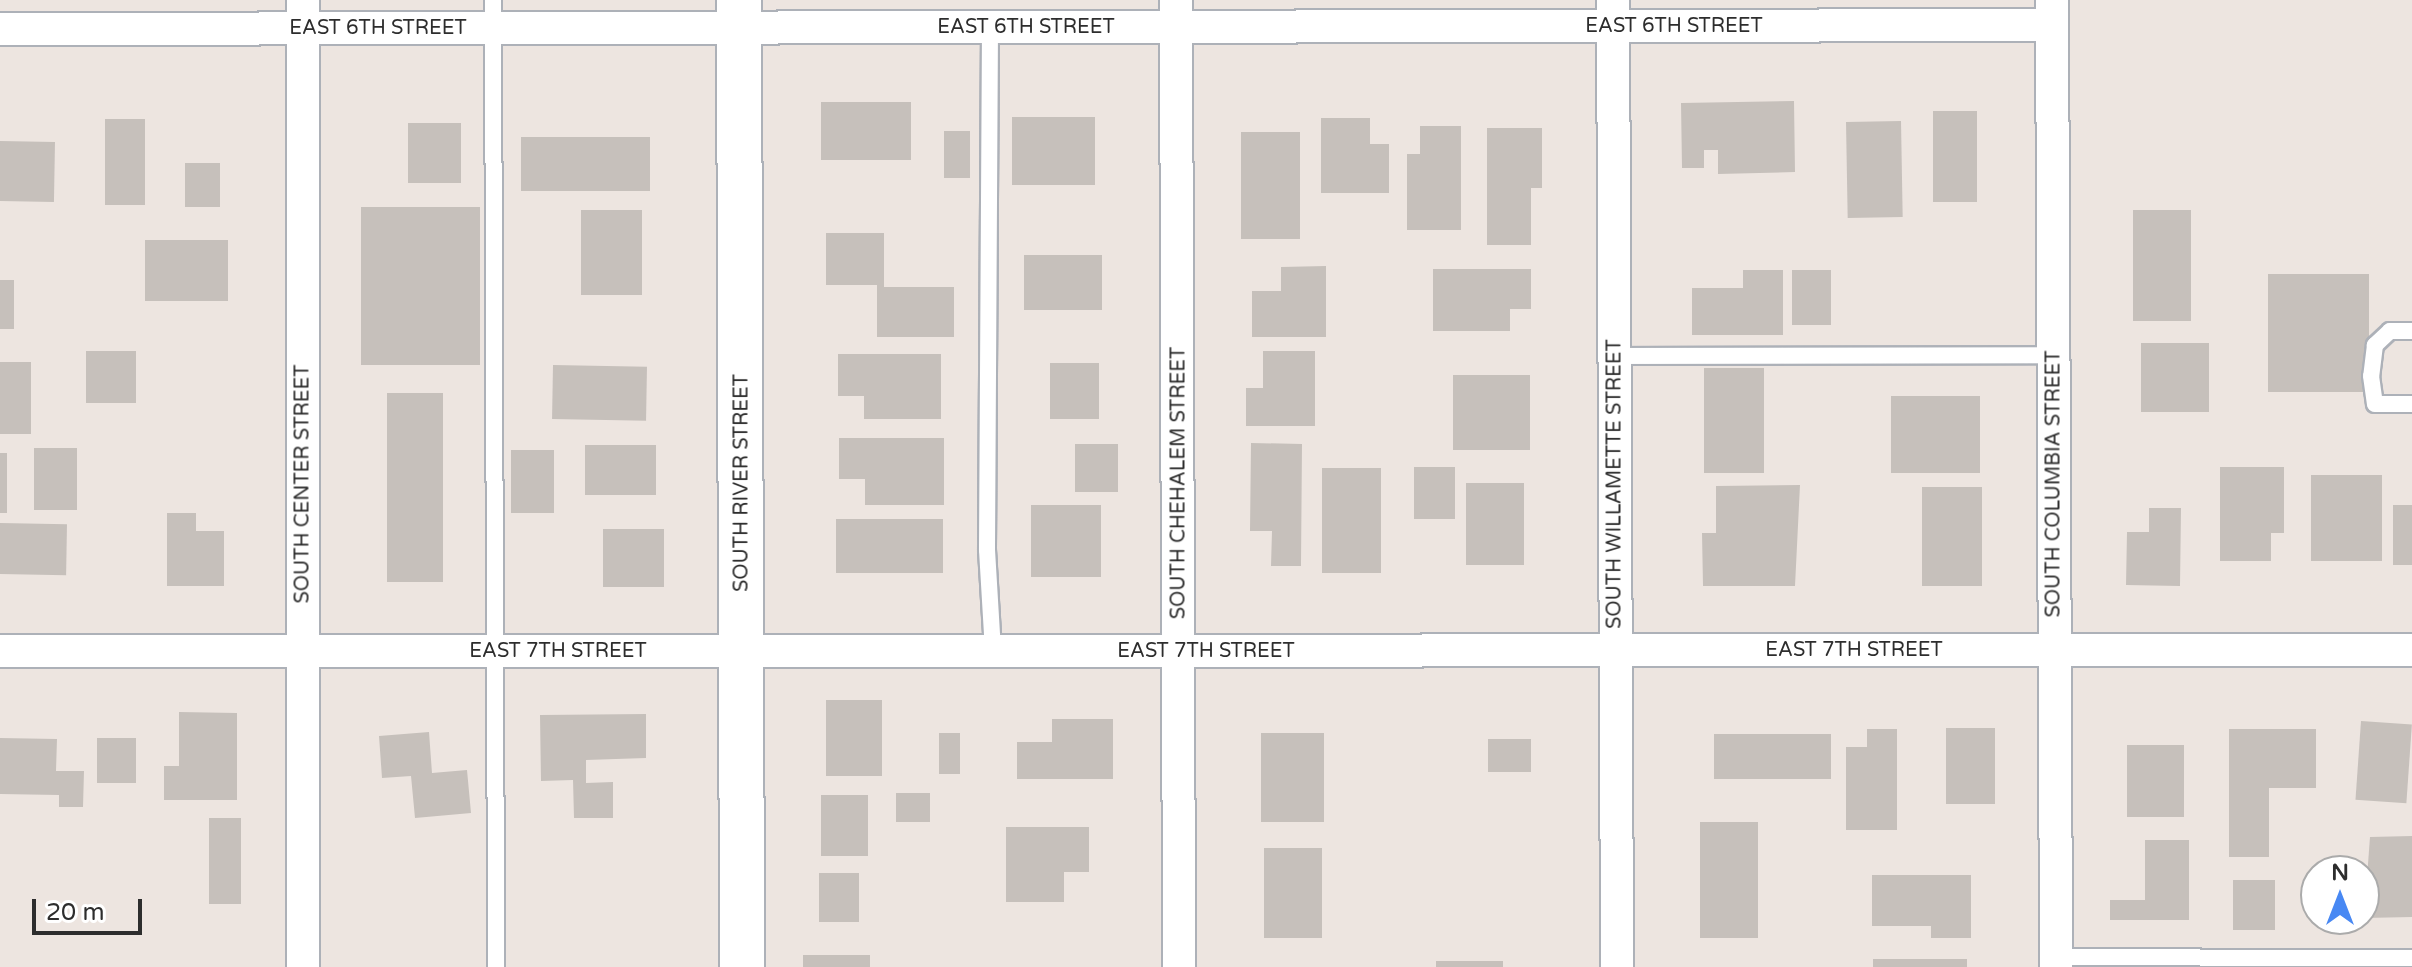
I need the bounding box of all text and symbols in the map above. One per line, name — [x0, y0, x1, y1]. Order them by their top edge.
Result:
street label: EAST 6TH STREET — [1585, 14, 1763, 38]
street label: EAST 6TH STREET — [937, 15, 1115, 39]
street label: EAST 6TH STREET — [289, 16, 467, 40]
street label: SOUTH WILLAMETTE STREET — [1603, 339, 1627, 629]
street label: SOUTH CHEHALEM STREET — [1167, 347, 1191, 619]
street label: SOUTH COLUMBIA STREET — [2042, 351, 2066, 617]
street label: SOUTH CENTER STREET — [291, 365, 315, 603]
street label: SOUTH RIVER STREET — [730, 374, 754, 592]
street label: EAST 7TH STREET — [1765, 638, 1943, 662]
street label: EAST 7TH STREET — [469, 639, 647, 663]
street label: EAST 7TH STREET — [1117, 639, 1295, 663]
north arrow — [2300, 855, 2380, 935]
text: N — [2331, 860, 2349, 886]
scale bar — [36, 883, 146, 933]
text: 20 m — [46, 898, 104, 927]

